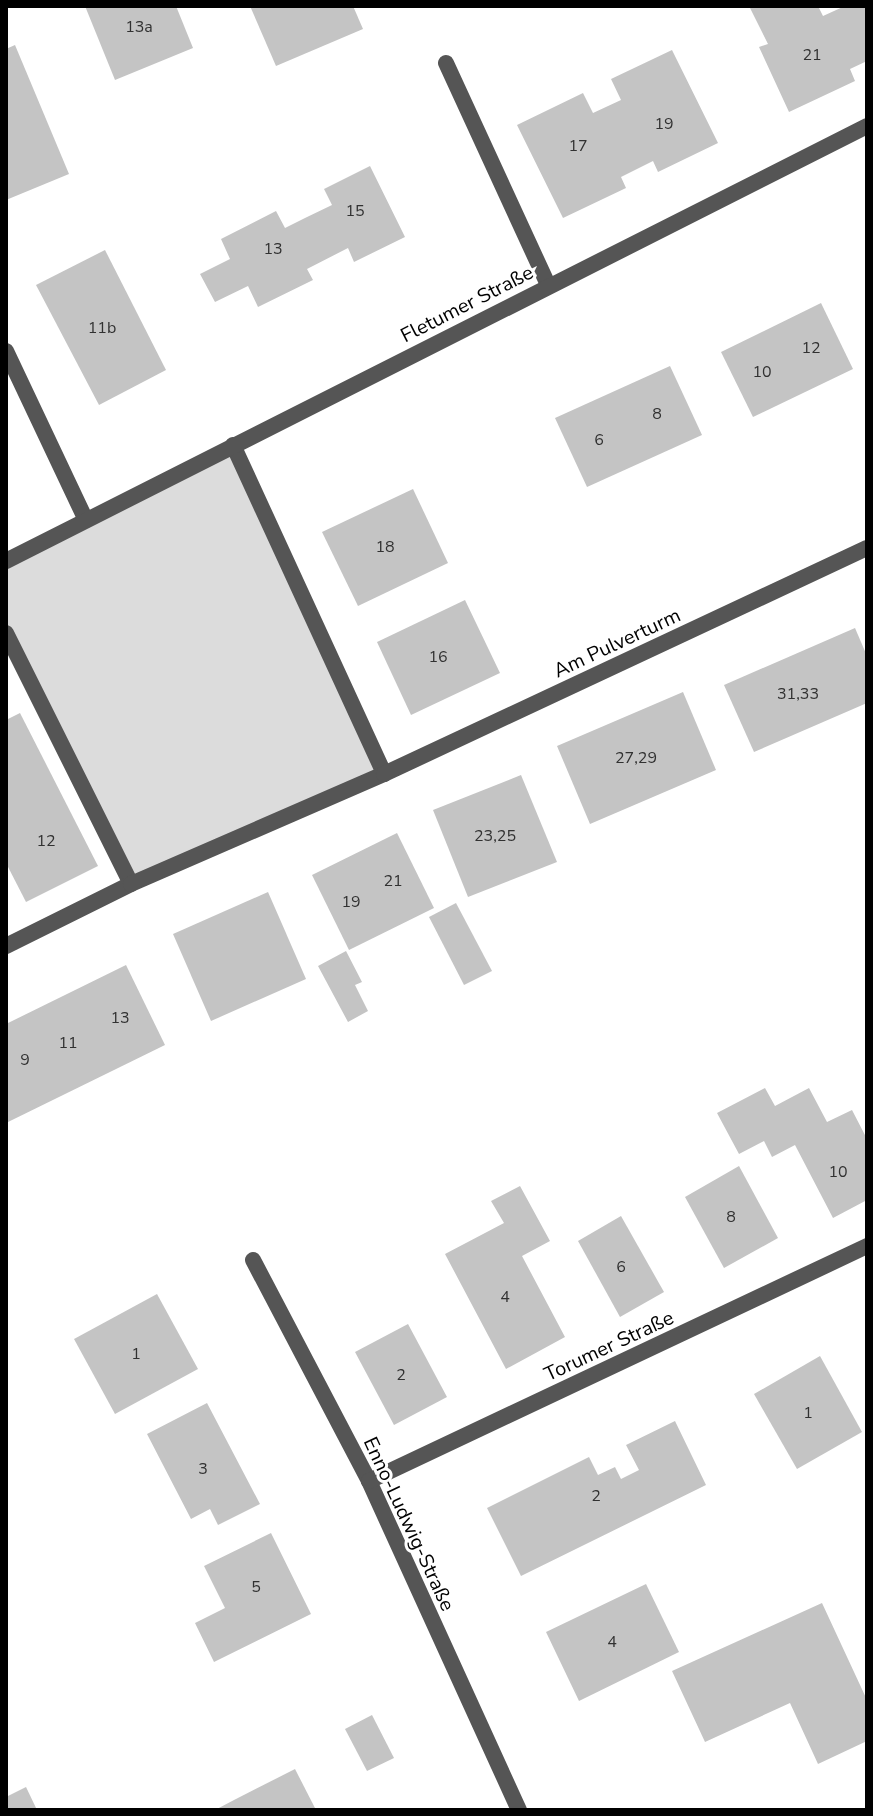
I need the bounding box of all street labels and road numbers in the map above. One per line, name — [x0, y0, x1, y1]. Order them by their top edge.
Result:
street label: Fletumer Straße — [397, 260, 537, 348]
street label: Am Pulverturm — [550, 603, 684, 683]
street label: Torumer Straße — [541, 1306, 677, 1386]
street label: Enno-Ludwig-Straße — [358, 1433, 460, 1615]

